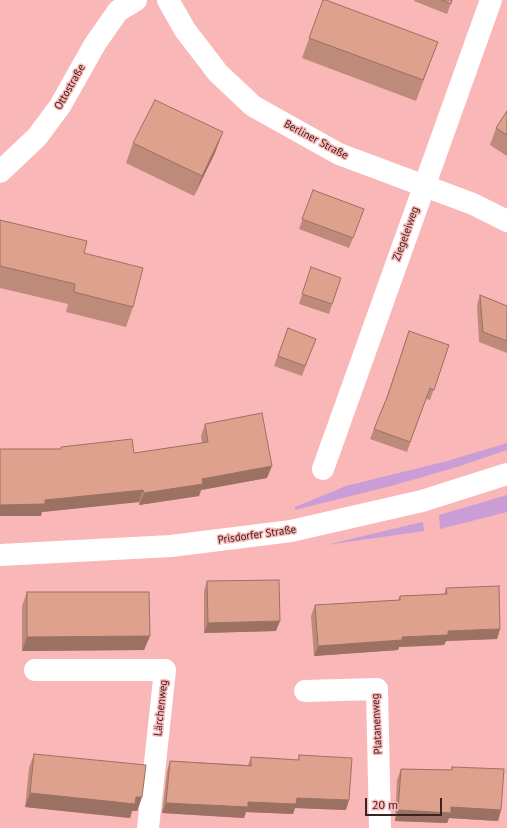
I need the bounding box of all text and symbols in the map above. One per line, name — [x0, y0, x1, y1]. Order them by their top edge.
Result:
street label: Ottostraße — [52, 62, 88, 112]
street label: Berliner Straße — [282, 117, 350, 163]
street label: Ziegeleiweg — [390, 205, 422, 263]
street label: Prisdorfer Straße — [217, 523, 297, 547]
street label: Lärchenweg — [151, 679, 171, 737]
street label: Platanenweg — [369, 693, 385, 755]
scale bar — [367, 790, 444, 816]
text: 20 m — [372, 797, 398, 812]

